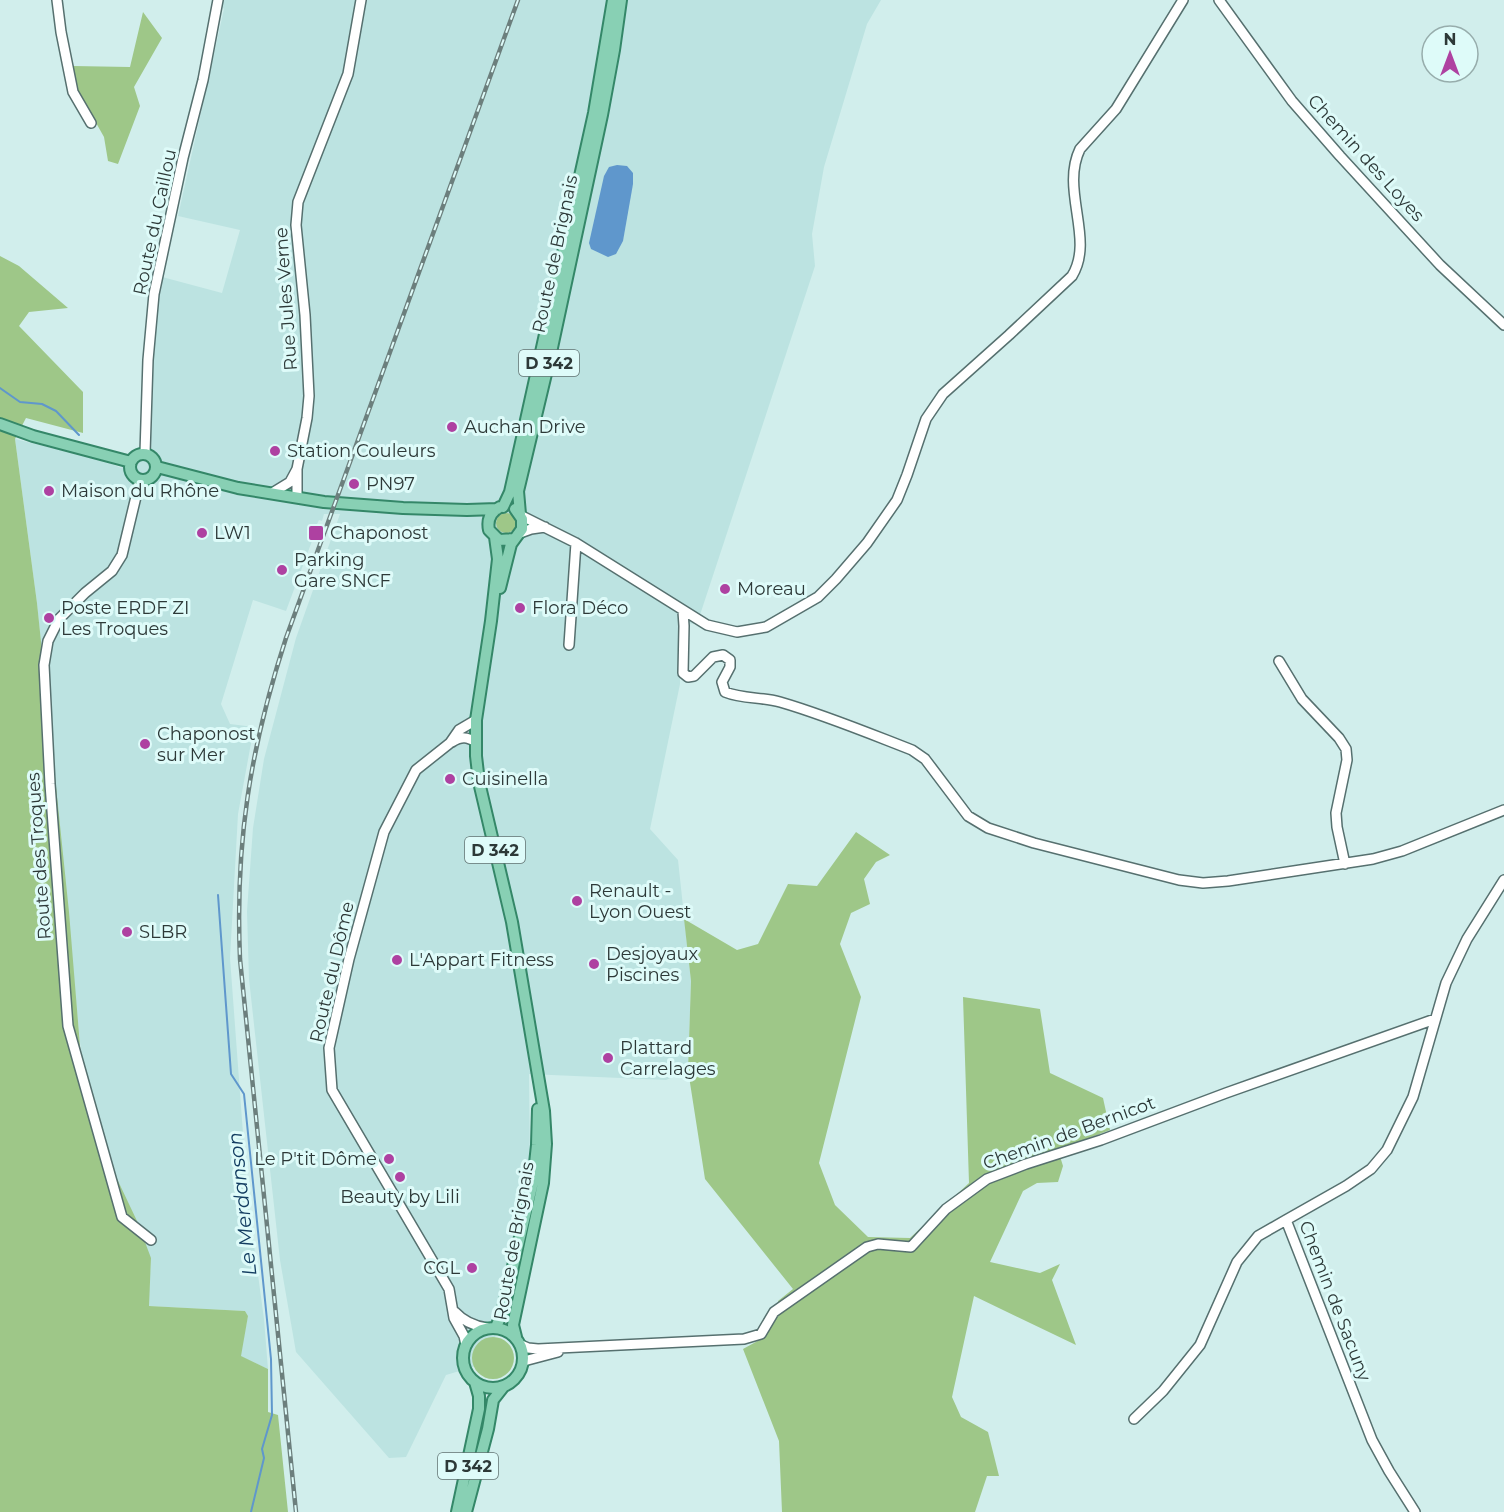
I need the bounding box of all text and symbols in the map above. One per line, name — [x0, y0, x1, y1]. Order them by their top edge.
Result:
north arrow — [1420, 24, 1480, 84]
text: N — [1444, 30, 1456, 49]
street label: Chemin des Loyes — [1303, 90, 1429, 226]
street label: Route du Caillou — [129, 147, 181, 297]
street label: Route de Brignais — [528, 173, 583, 335]
street label: Rue Jules Verne — [270, 226, 302, 371]
road number: D 342 — [519, 350, 579, 376]
place label: Auchan Drive — [464, 416, 586, 438]
marker: Auchan Drive — [445, 420, 459, 434]
place label: Station Couleurs — [287, 440, 436, 462]
marker: Station Couleurs — [268, 444, 282, 458]
place label: PN97 — [366, 473, 415, 495]
marker: PN97 — [347, 477, 361, 491]
place label: Maison du Rhône — [61, 480, 219, 502]
marker: Maison du Rhône — [42, 484, 56, 498]
place label: LW1 — [214, 522, 251, 544]
place label: Chaponost — [330, 522, 429, 544]
marker: Chaponost — [307, 524, 325, 542]
marker: LW1 — [195, 526, 209, 540]
place label: Parking Gare SNCF — [294, 549, 391, 592]
marker: Parking Gare SNCF — [275, 563, 289, 577]
place label: Moreau — [737, 578, 806, 600]
marker: Moreau — [718, 582, 732, 596]
place label: Poste ERDF ZI Les Troques — [61, 597, 190, 640]
place label: Flora Déco — [532, 597, 628, 619]
marker: Flora Déco — [513, 601, 527, 615]
marker: Poste ERDF ZI Les Troques — [42, 611, 56, 625]
place label: Chaponost sur Mer — [157, 723, 256, 766]
marker: Chaponost sur Mer — [138, 737, 152, 751]
place label: Cuisinella — [462, 768, 548, 790]
street label: Route des Troques — [22, 771, 56, 940]
marker: Cuisinella — [443, 772, 457, 786]
road number: D 342 — [465, 837, 525, 863]
place label: Renault - Lyon Ouest — [589, 880, 691, 923]
marker: Renault - Lyon Ouest — [570, 894, 584, 908]
street label: Route du Dôme — [305, 899, 359, 1045]
place label: SLBR — [139, 921, 187, 943]
marker: SLBR — [120, 925, 134, 939]
place label: Desjoyaux Piscines — [606, 943, 699, 986]
place label: L'Appart Fitness — [409, 949, 554, 971]
marker: L'Appart Fitness — [390, 953, 404, 967]
marker: Desjoyaux Piscines — [587, 957, 601, 971]
place label: Plattard Carrelages — [620, 1037, 716, 1080]
marker: Plattard Carrelages — [601, 1051, 615, 1065]
street label: Chemin de Bernicot — [980, 1092, 1158, 1174]
water label: Le Merdanson — [223, 1131, 261, 1277]
place label: Le P'tit Dôme — [254, 1148, 377, 1170]
marker: Le P'tit Dôme — [382, 1152, 396, 1166]
street label: Route de Brignais — [489, 1160, 539, 1322]
marker: Beauty by Lili — [393, 1170, 407, 1184]
place label: Beauty by Lili — [340, 1186, 460, 1208]
street label: Chemin de Sacuny — [1294, 1218, 1376, 1384]
place label: CGL — [423, 1257, 460, 1279]
marker: CGL — [465, 1261, 479, 1275]
road number: D 342 — [438, 1453, 498, 1479]

